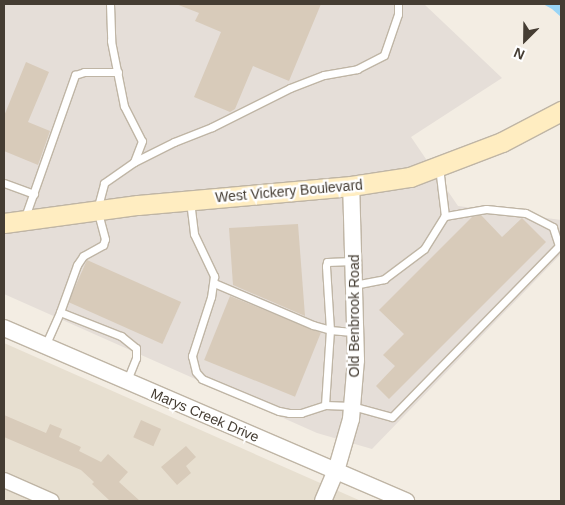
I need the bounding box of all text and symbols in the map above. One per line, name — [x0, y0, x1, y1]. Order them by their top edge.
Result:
north arrow — [500, 15, 550, 65]
text: N — [511, 44, 527, 63]
street label: West Vickery Boulevard — [214, 176, 364, 206]
street label: Old Benbrook Road — [346, 255, 362, 377]
street label: Marys Creek Drive — [148, 385, 262, 445]

